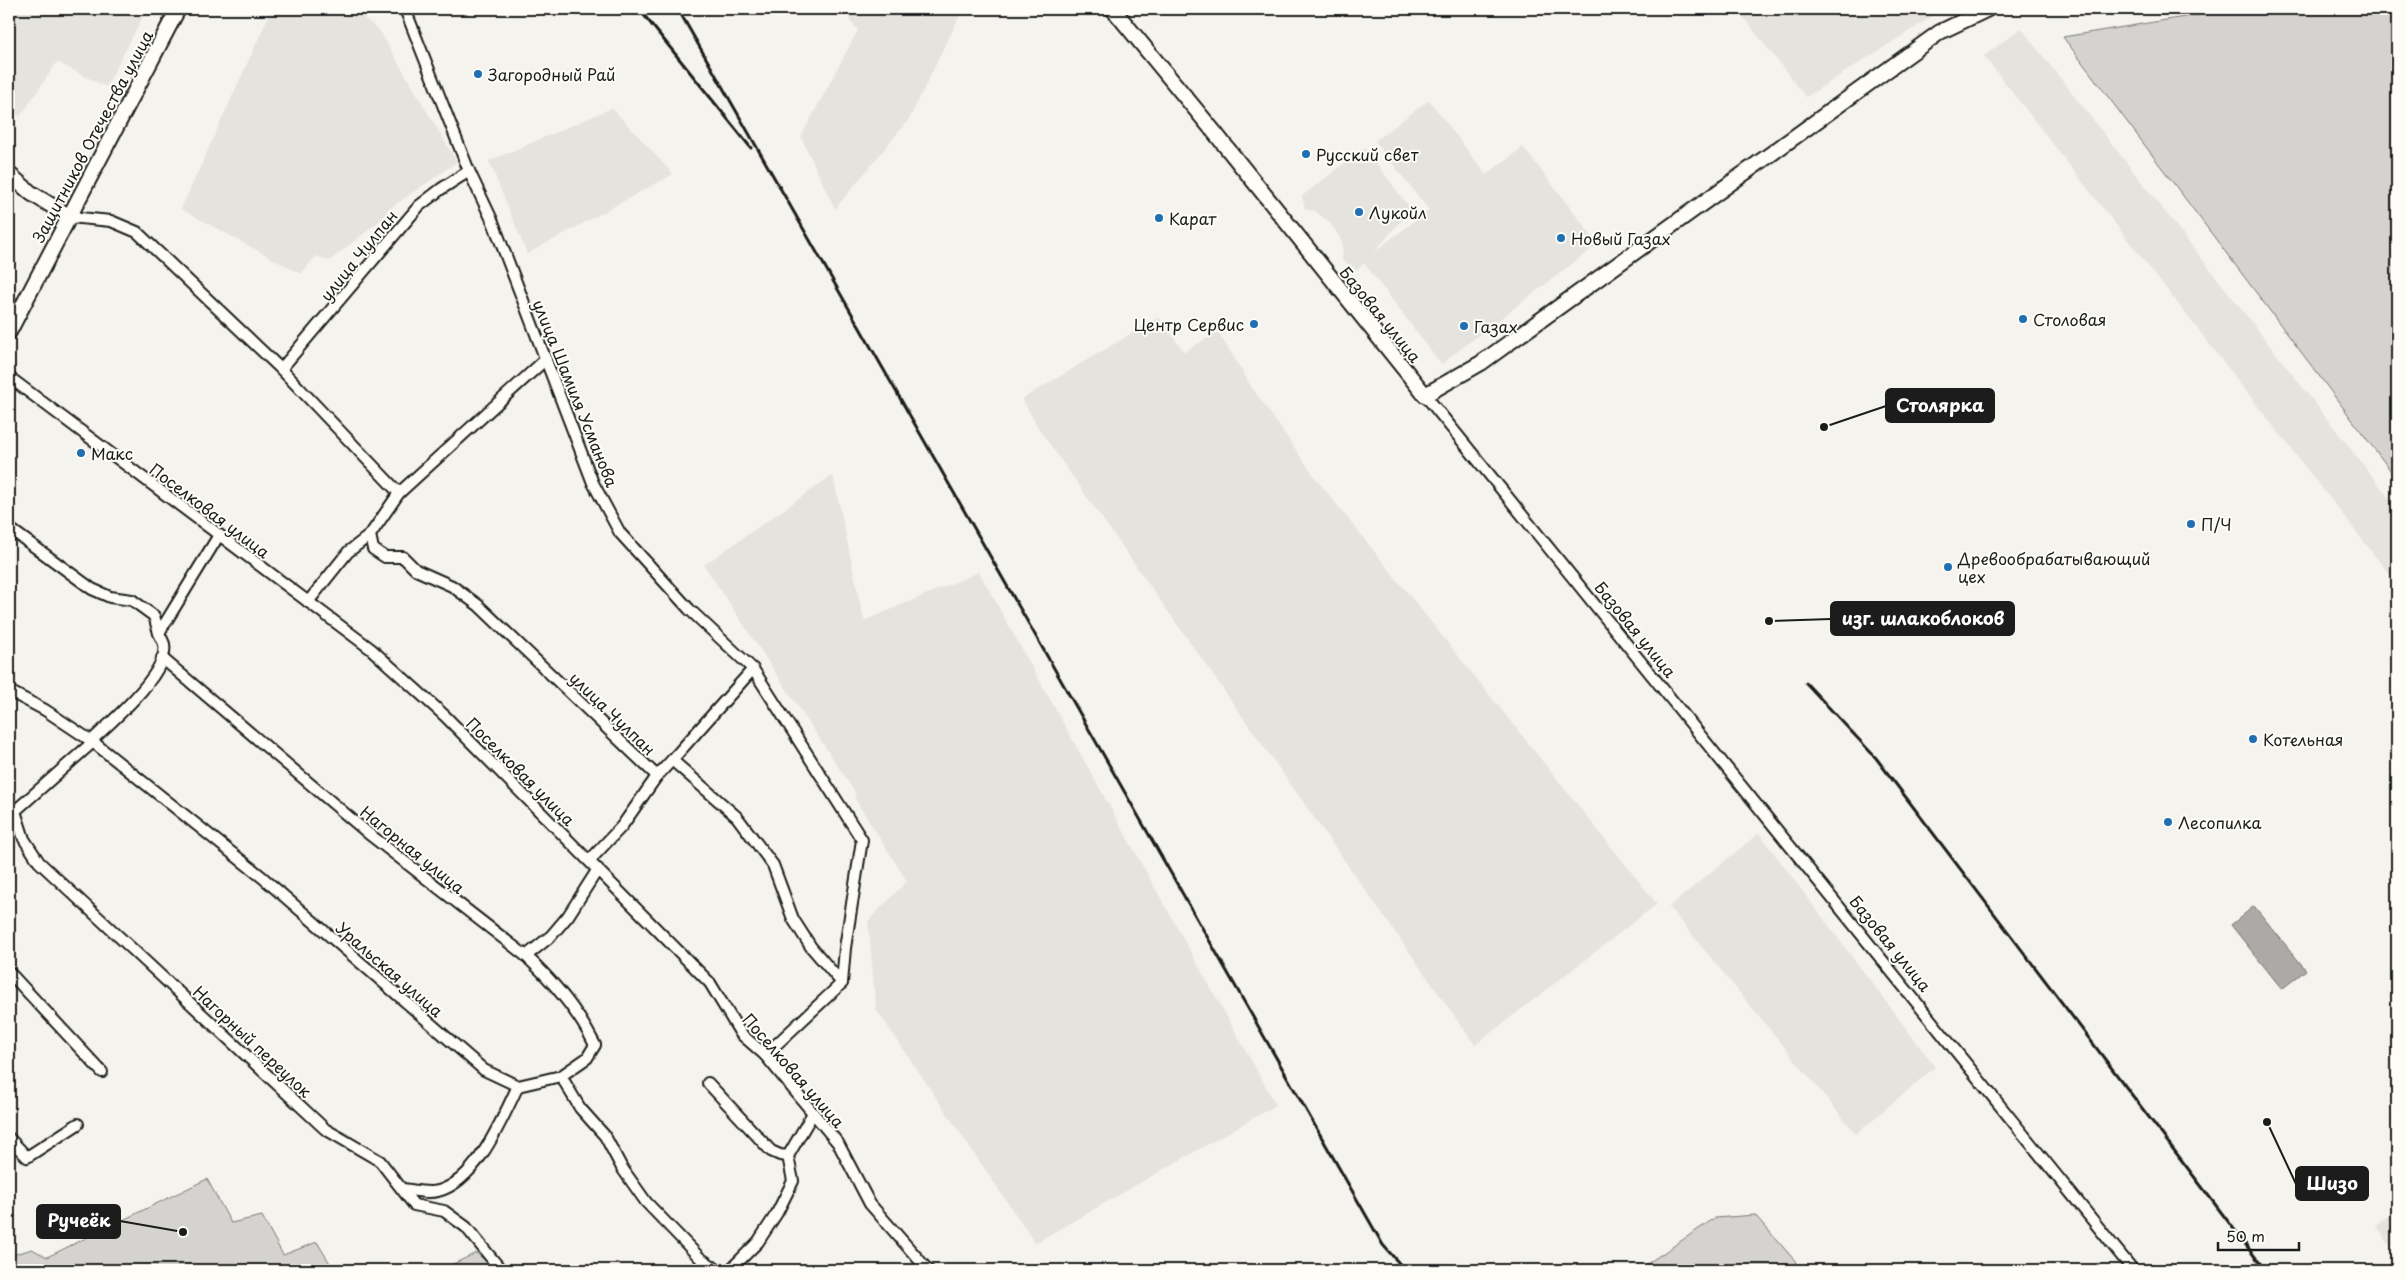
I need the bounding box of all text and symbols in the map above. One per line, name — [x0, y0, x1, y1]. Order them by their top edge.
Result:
street label: Защитников Отечества улица — [26, 26, 158, 246]
place label: Загородный Рай — [488, 62, 615, 86]
marker: Загородный Рай — [472, 68, 484, 80]
place label: Русский свет — [1316, 142, 1419, 166]
marker: Русский свет — [1300, 148, 1312, 160]
place label: Лукойл — [1369, 200, 1427, 224]
street label: улица Чулпан — [314, 204, 402, 306]
place label: Карат — [1169, 206, 1217, 230]
marker: Лукойл — [1353, 206, 1365, 218]
marker: Карат — [1153, 212, 1165, 224]
place label: Новый Газах — [1571, 226, 1671, 250]
marker: Новый Газах — [1555, 232, 1567, 244]
street label: Базовая улица — [1335, 261, 1427, 367]
street label: улица Шамиля Усманова — [527, 296, 625, 490]
place label: Столовая — [2033, 307, 2106, 331]
place label: Центр Сервис — [1134, 312, 1244, 336]
marker: Столовая — [2017, 313, 2029, 325]
place label: Газах — [1474, 314, 1518, 338]
marker: Центр Сервис — [1248, 318, 1260, 330]
marker: Газах — [1458, 320, 1470, 332]
callout: Столярка — [1886, 389, 1994, 422]
text: Столярка — [1896, 391, 1984, 418]
place label: Макс — [91, 441, 133, 465]
marker: Макс — [75, 447, 87, 459]
street label: Поселковая улица — [145, 457, 275, 563]
place label: П/Ч — [2201, 512, 2232, 536]
marker: П/Ч — [2185, 518, 2197, 530]
place label: Древообрабатывающий цех — [1957, 546, 2151, 588]
marker: Древообрабатывающий цех — [1942, 561, 1954, 573]
street label: Базовая улица — [1590, 576, 1682, 682]
callout: изг. шлакоблоков — [1831, 602, 2014, 635]
text: изг. шлакоблоков — [1842, 604, 2005, 631]
street label: улица Чулпан — [565, 666, 661, 760]
street label: Поселковая улица — [461, 711, 581, 831]
place label: Котельная — [2263, 727, 2344, 751]
marker: Котельная — [2247, 733, 2259, 745]
street label: Нагорная улица — [356, 799, 470, 899]
place label: Лесопилка — [2178, 810, 2261, 834]
marker: Лесопилка — [2162, 816, 2174, 828]
street label: Базовая улица — [1845, 890, 1937, 996]
street label: Уральская улица — [331, 916, 449, 1022]
street label: Нагорный переулок — [188, 980, 318, 1103]
street label: Поселковая улица — [737, 1007, 851, 1133]
callout: Шизо — [2296, 1167, 2368, 1200]
text: Шизо — [2306, 1169, 2358, 1196]
callout: Ручеёк — [37, 1205, 120, 1238]
text: Ручеёк — [47, 1206, 111, 1233]
scale bar — [2218, 1219, 2300, 1251]
text: 50 m — [2226, 1224, 2265, 1247]

